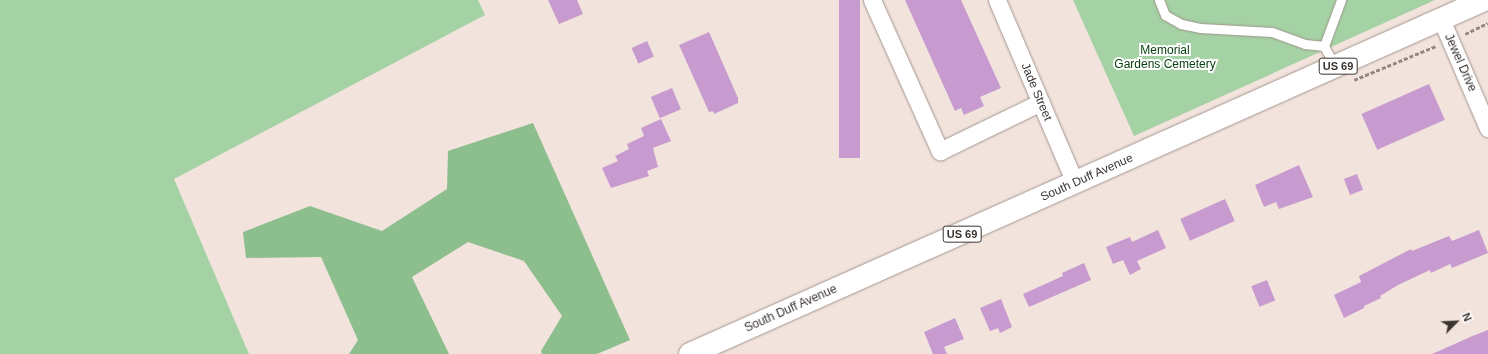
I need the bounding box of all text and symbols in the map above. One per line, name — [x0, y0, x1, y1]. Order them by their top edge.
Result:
street label: Jewel Drive — [1441, 32, 1479, 94]
park label: Memorial Gardens Cemetery — [1114, 44, 1216, 72]
road number: US 69 — [1318, 57, 1358, 75]
street label: Jade Street — [1017, 61, 1055, 123]
street label: South Duff Avenue — [1038, 151, 1136, 205]
road number: US 69 — [942, 225, 982, 243]
street label: South Duff Avenue — [742, 282, 840, 336]
north arrow — [1436, 302, 1476, 342]
text: N — [1460, 311, 1474, 323]

